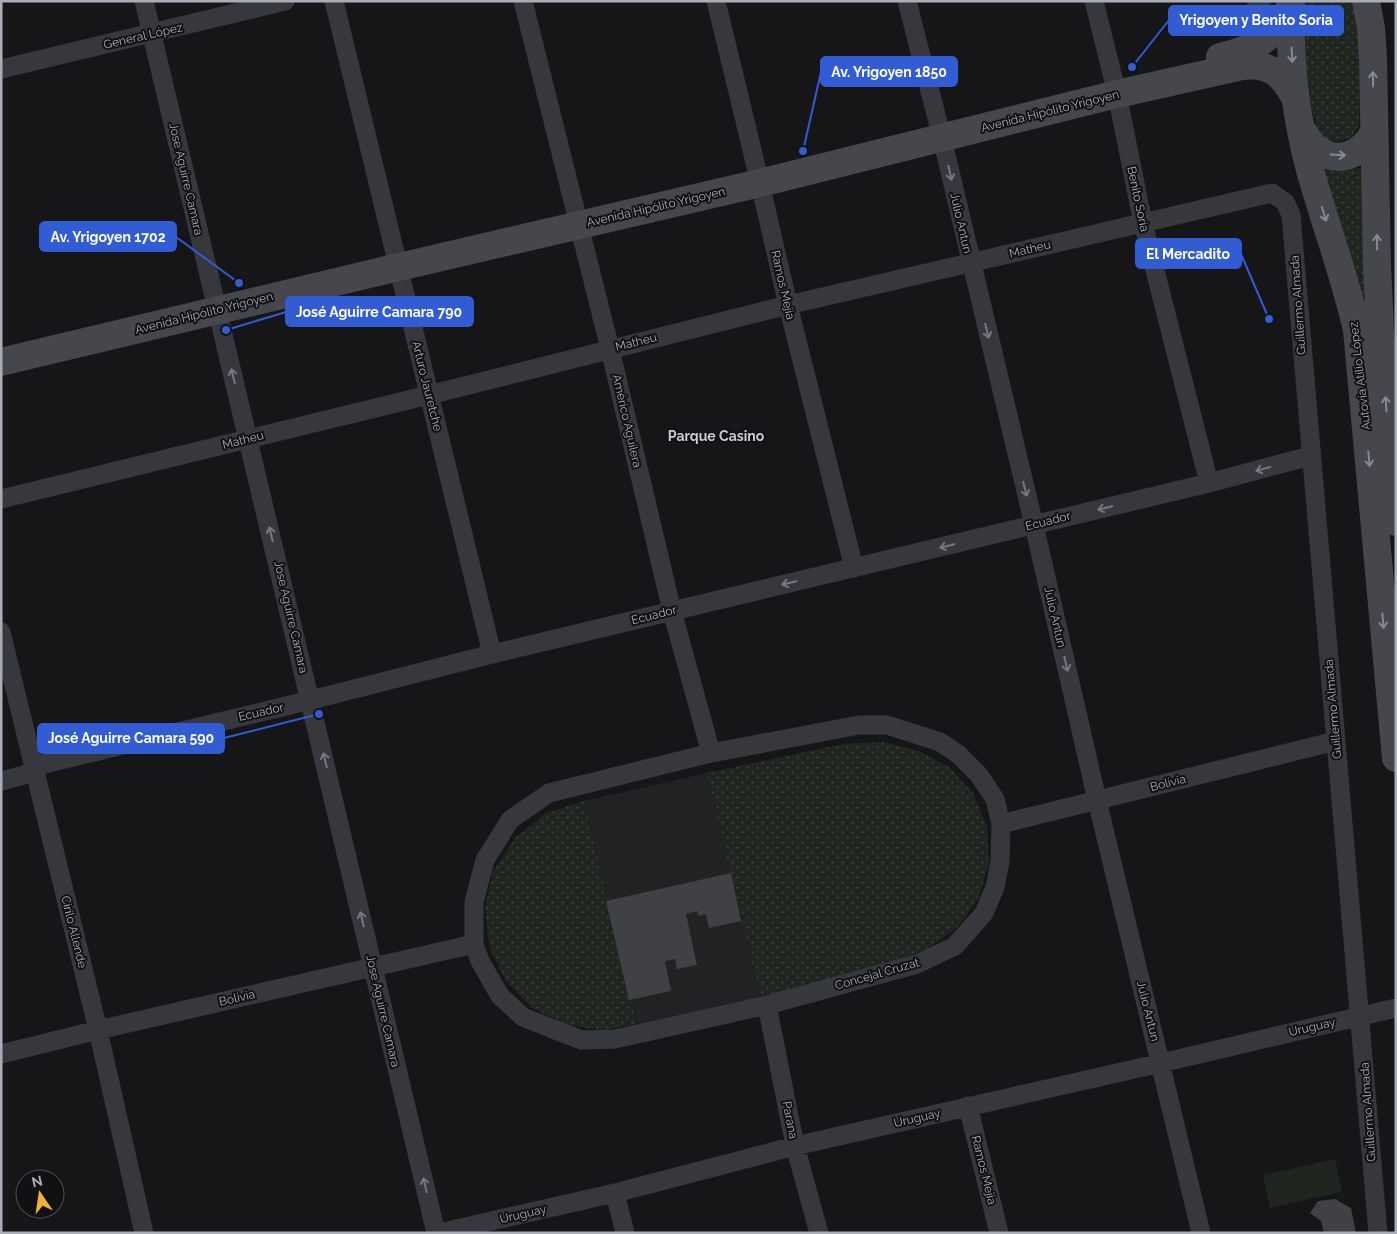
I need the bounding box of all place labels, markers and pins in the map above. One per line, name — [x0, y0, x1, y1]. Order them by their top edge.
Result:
callout: Yrigoyen y Benito Soria — [1169, 6, 1343, 35]
callout: Av. Yrigoyen 1850 — [821, 57, 957, 86]
callout: Av. Yrigoyen 1702 — [40, 222, 176, 251]
callout: El Mercadito — [1136, 239, 1241, 268]
callout: José Aguirre Camara 790 — [286, 297, 473, 326]
callout: José Aguirre Camara 590 — [38, 724, 224, 753]

